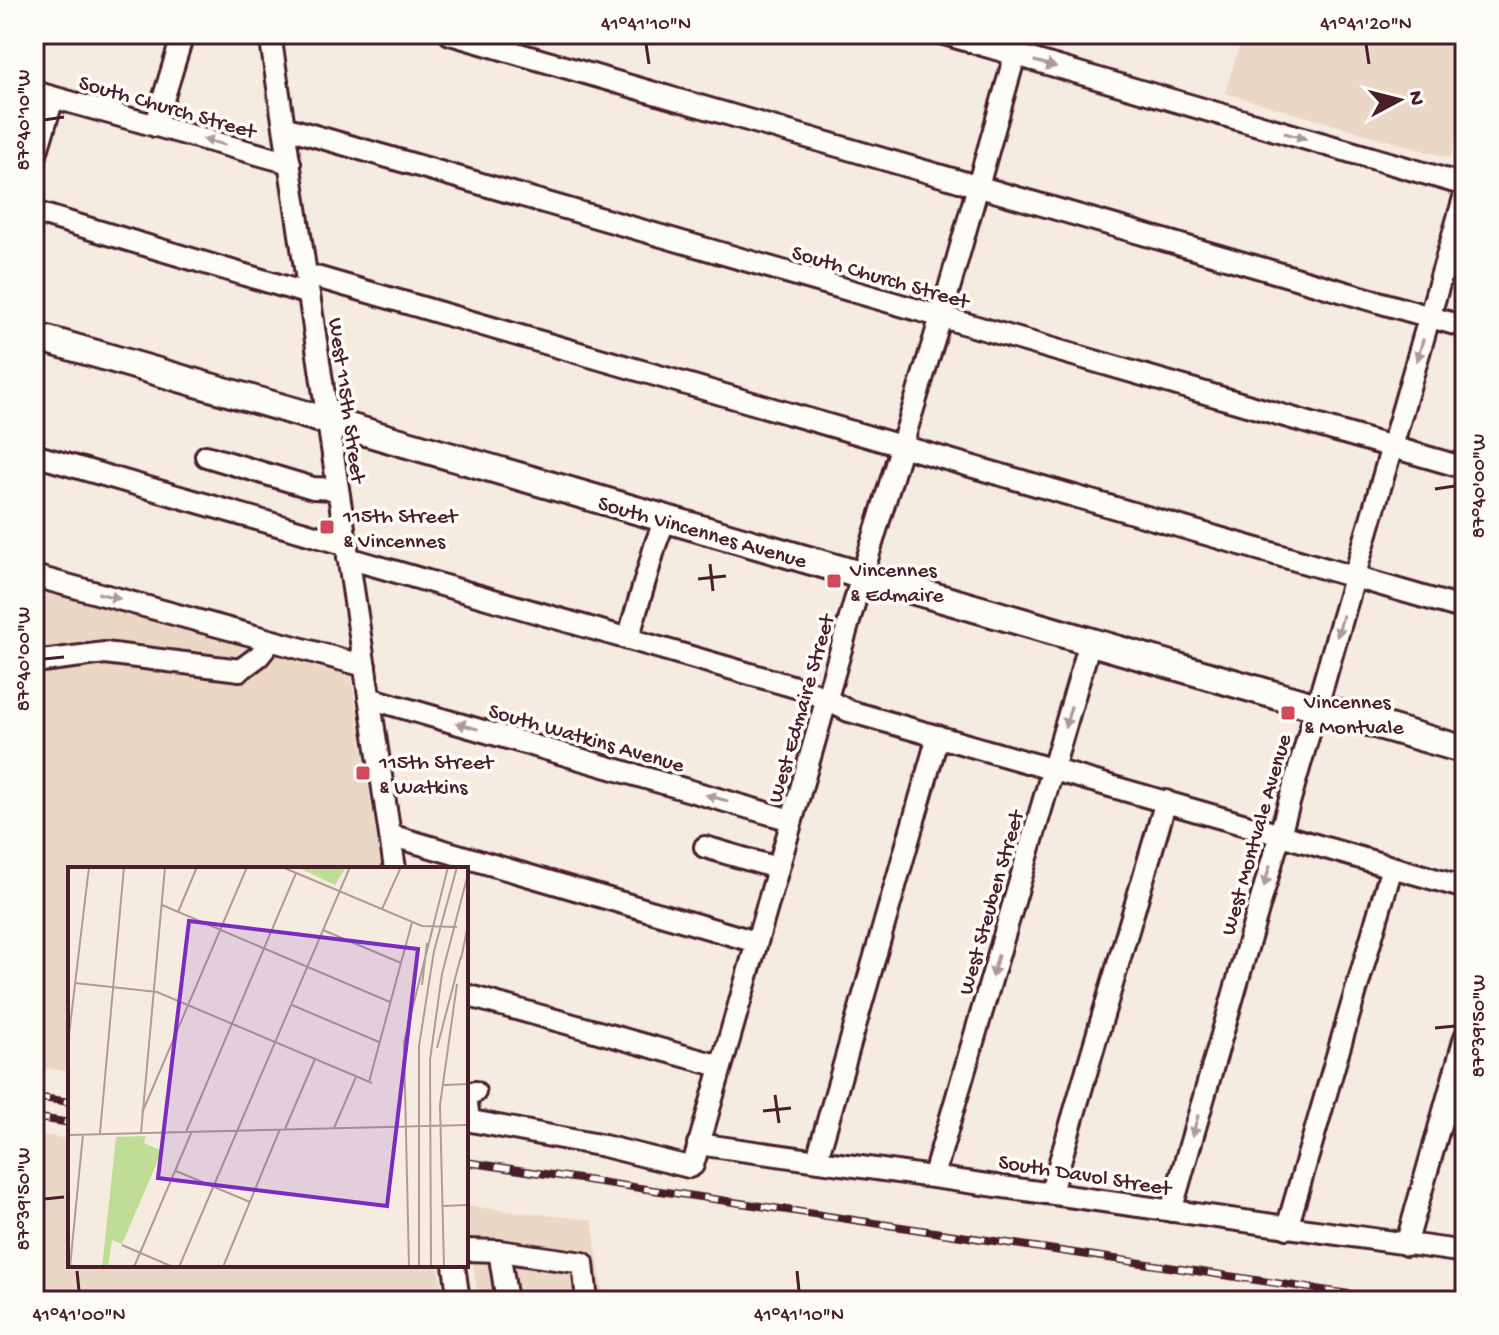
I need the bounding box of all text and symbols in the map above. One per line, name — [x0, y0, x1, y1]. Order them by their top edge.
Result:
text: 41°41'10"N — [601, 14, 691, 37]
text: 41°41'20"N — [1320, 14, 1412, 37]
one-way arrow — [1034, 58, 1058, 71]
north arrow — [1359, 60, 1439, 140]
text: 87°40'10"W — [14, 70, 37, 171]
street label: South Church Street — [75, 71, 260, 147]
text: N — [1401, 89, 1429, 107]
one-way arrow — [1284, 130, 1308, 143]
one-way arrow — [202, 136, 227, 148]
street label: South Church Street — [788, 241, 973, 317]
street label: West 115th Street — [321, 316, 370, 487]
one-way arrow — [1413, 338, 1426, 362]
text: 87°40'00"W — [1469, 434, 1492, 538]
street label: South Vincennes Avenue — [595, 492, 810, 576]
place label: 115th Street & Vincennes — [342, 505, 459, 556]
marker: 115th Street & Vincennes — [318, 518, 336, 536]
place label: Vincennes & Edmaire — [849, 559, 944, 610]
marker: Vincennes & Edmaire — [825, 572, 843, 590]
one-way arrow — [97, 591, 122, 603]
text: 87°40'00"W — [14, 607, 37, 711]
street label: West Edmaire Street — [764, 610, 843, 806]
one-way arrow — [1333, 615, 1346, 639]
place label: Vincennes & Montvale — [1303, 691, 1404, 742]
street label: South Watkins Avenue — [485, 699, 687, 780]
marker: Vincennes & Montvale — [1279, 704, 1297, 722]
one-way arrow — [1061, 705, 1074, 729]
one-way arrow — [454, 719, 478, 732]
street label: West Montvale Avenue — [1217, 731, 1299, 939]
place label: 115th Street & Watkins — [378, 751, 495, 802]
marker: 115th Street & Watkins — [354, 764, 372, 782]
one-way arrow — [704, 791, 728, 804]
street label: West Steuben Street — [954, 806, 1032, 998]
one-way arrow — [1260, 864, 1273, 888]
inset map — [68, 867, 468, 1267]
one-way arrow — [988, 955, 1001, 979]
text: 87°39'50"W — [1469, 974, 1492, 1078]
one-way arrow — [1188, 1114, 1201, 1138]
text: 87°39'50"W — [14, 1147, 37, 1251]
street label: South Davol Street — [996, 1150, 1174, 1204]
text: 41°41'00"N — [32, 1305, 126, 1328]
text: 41°41'10"N — [754, 1305, 844, 1328]

